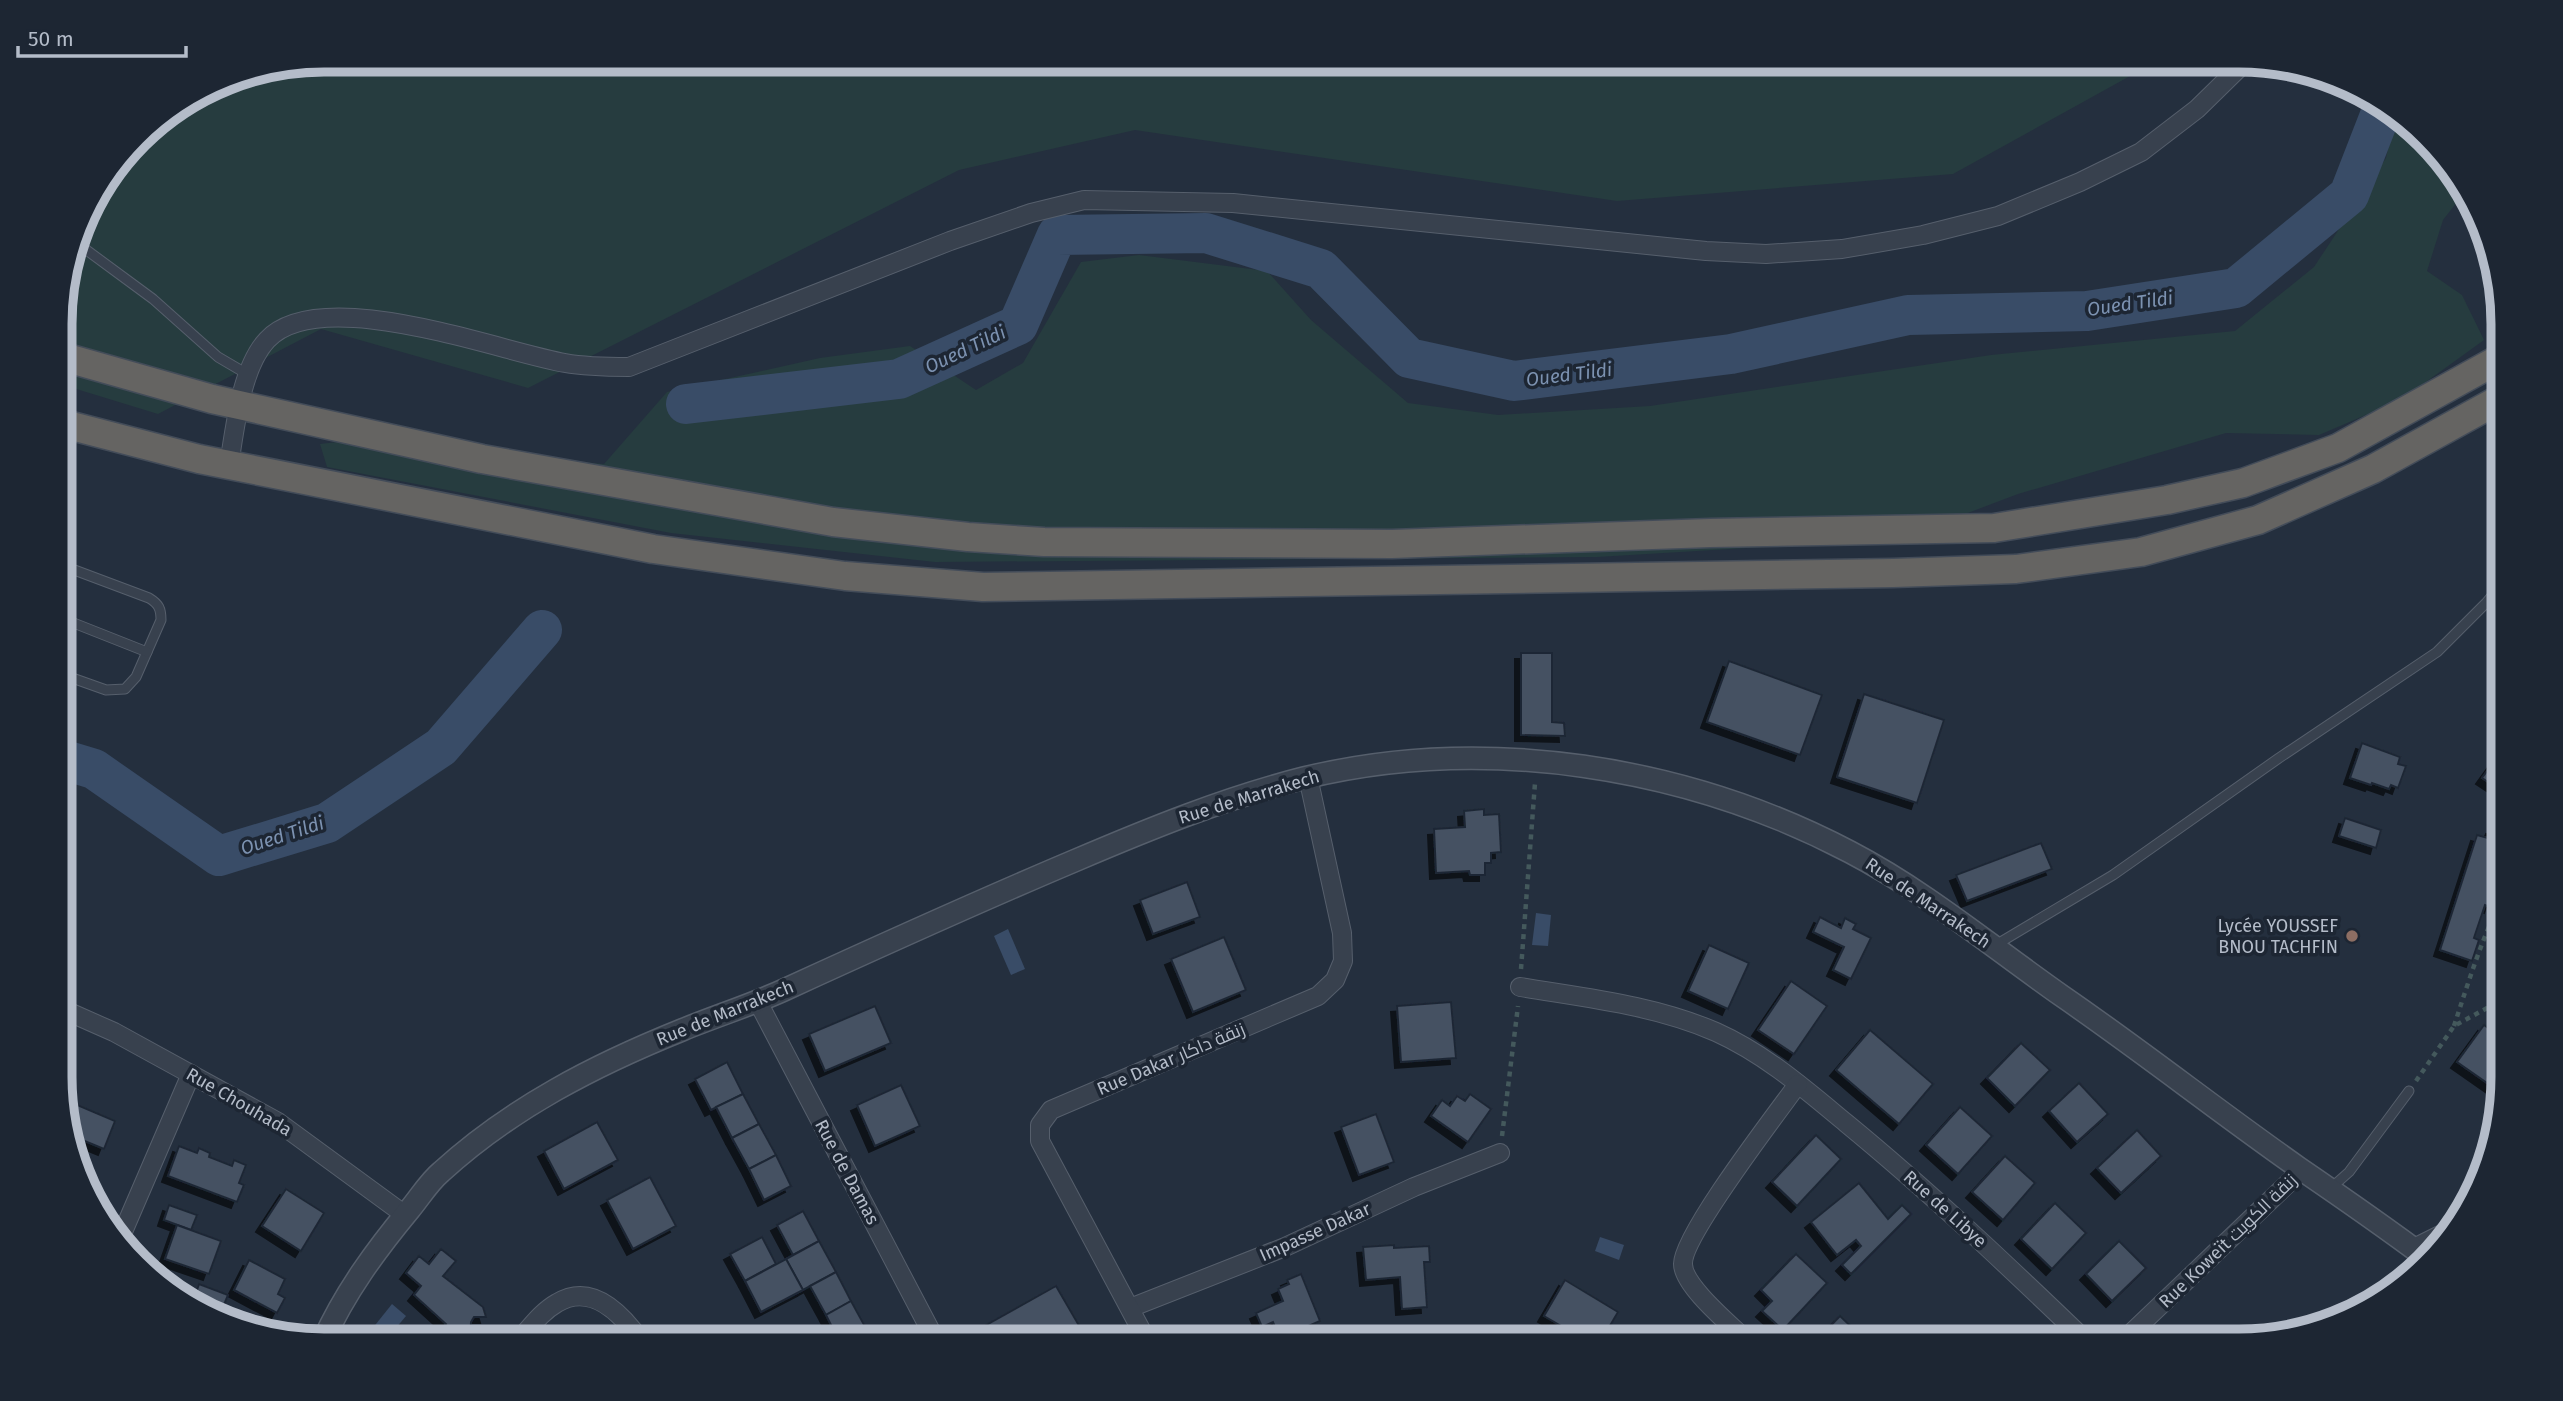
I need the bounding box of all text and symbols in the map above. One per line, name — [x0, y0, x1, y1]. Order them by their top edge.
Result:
scale bar — [18, 14, 186, 58]
text: 50 m — [28, 26, 74, 52]
water label: Oued Tildi — [2086, 286, 2175, 321]
water label: Oued Tildi — [921, 320, 1010, 378]
water label: Oued Tildi — [1525, 358, 1614, 391]
street label: Rue de Marrakech — [1176, 765, 1322, 829]
water label: Oued Tildi — [237, 811, 328, 860]
street label: Rue de Marrakech — [1861, 853, 1995, 953]
place label: Lycée YOUSSEF BNOU TACHFIN — [2217, 915, 2338, 958]
marker: Lycée YOUSSEF BNOU TACHFIN — [2344, 928, 2360, 944]
street label: Rue de Marrakech — [653, 975, 797, 1051]
street label: Rue Dakar زنقة داكار — [1094, 1018, 1248, 1100]
street label: Rue Chouhada — [182, 1063, 296, 1141]
street label: Rue de Damas — [810, 1116, 884, 1228]
street label: Rue de Libye — [1899, 1166, 1991, 1252]
street label: Rue Koweït زنقة الكويت — [2154, 1169, 2302, 1313]
street label: Impasse Dakar — [1256, 1198, 1374, 1266]

